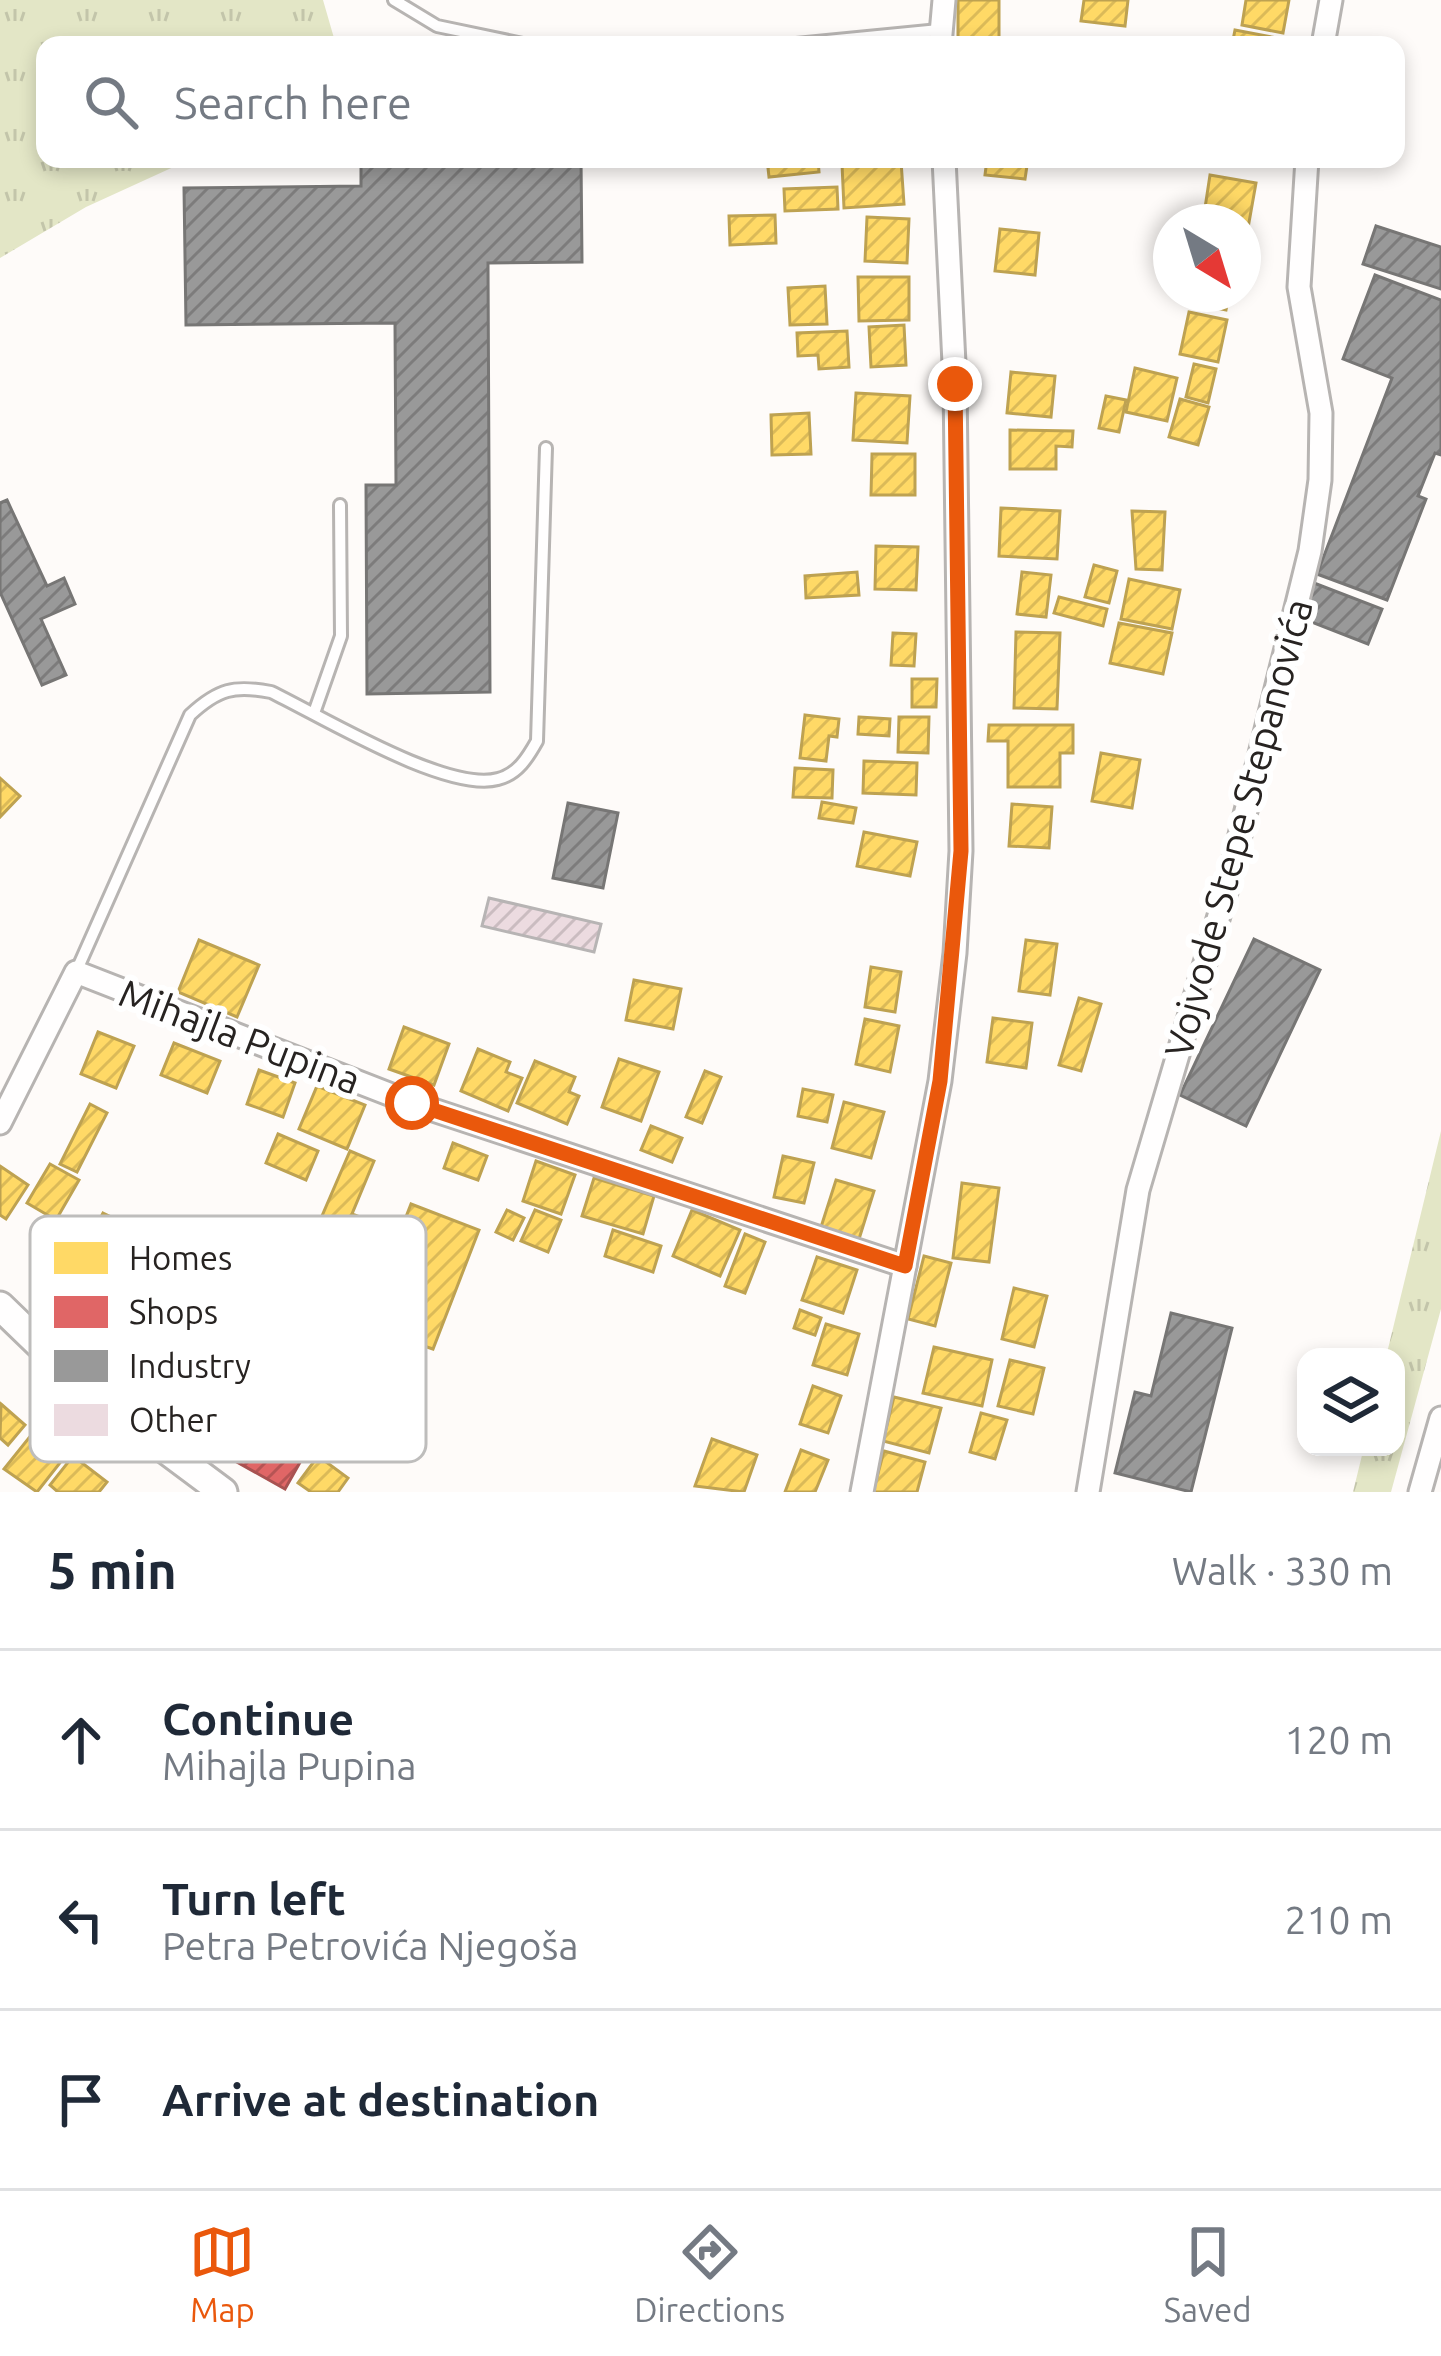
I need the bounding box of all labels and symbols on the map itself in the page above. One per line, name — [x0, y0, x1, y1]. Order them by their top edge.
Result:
north arrow — [1153, 204, 1261, 312]
route end — [928, 357, 982, 411]
street label: Vojvode Stepe Stepanovića — [1156, 594, 1320, 1062]
street label: Mihajla Pupina — [113, 970, 367, 1102]
route start — [385, 1076, 439, 1130]
legend — [30, 1216, 426, 1462]
text: Homes — [129, 1239, 232, 1276]
text: Shops — [129, 1293, 218, 1330]
text: Industry — [129, 1347, 251, 1384]
text: Other — [129, 1401, 218, 1438]

